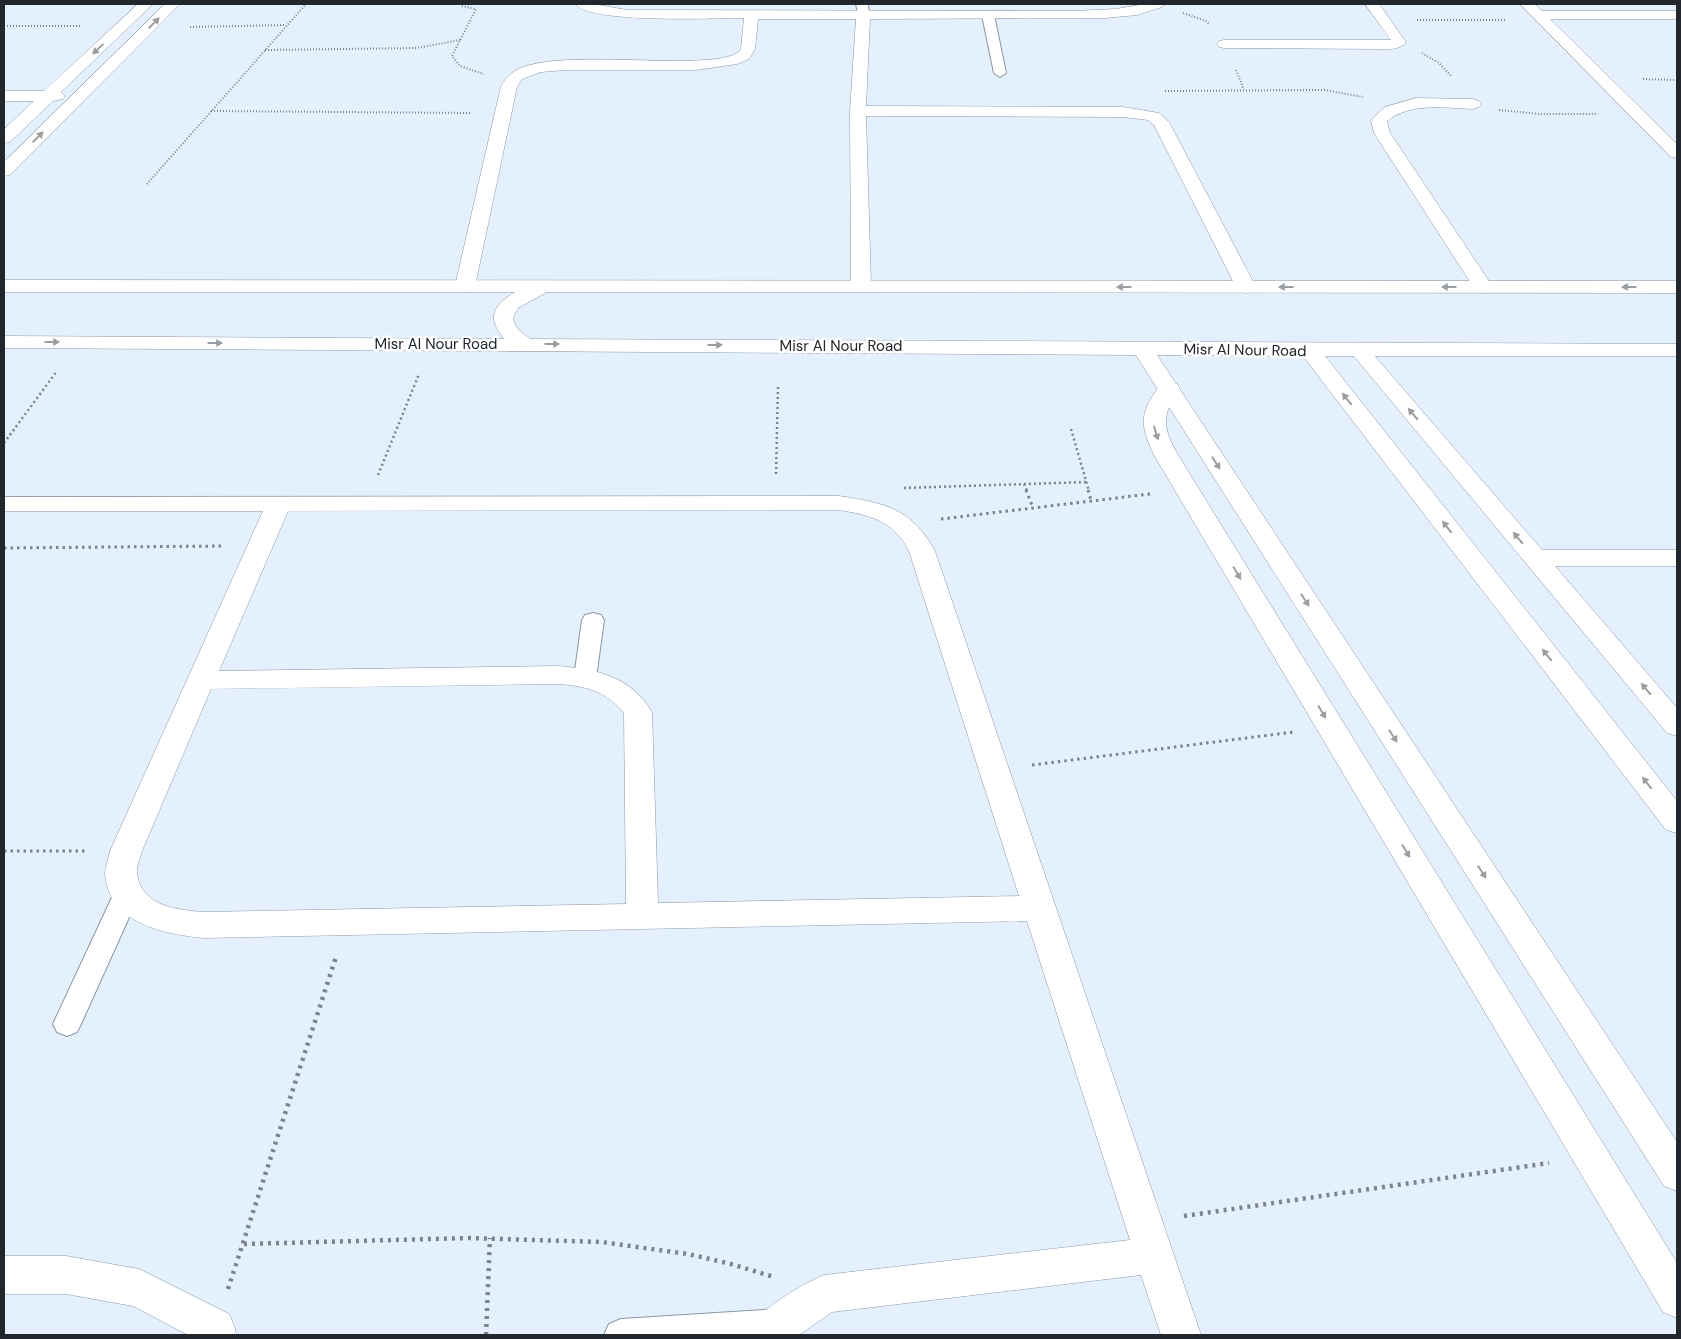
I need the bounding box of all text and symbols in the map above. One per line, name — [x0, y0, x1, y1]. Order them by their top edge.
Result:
one-way arrow — [148, 17, 160, 29]
one-way arrow — [93, 43, 105, 55]
one-way arrow — [32, 131, 44, 143]
one-way arrow — [1115, 283, 1131, 291]
one-way arrow — [1278, 283, 1294, 291]
one-way arrow — [1440, 283, 1456, 291]
one-way arrow — [1620, 283, 1636, 291]
street label: Misr Al Nour Road — [375, 334, 497, 354]
street label: Misr Al Nour Road — [780, 336, 902, 356]
one-way arrow — [45, 338, 61, 346]
one-way arrow — [207, 339, 223, 347]
street label: Misr Al Nour Road — [1183, 339, 1307, 361]
one-way arrow — [545, 340, 561, 348]
one-way arrow — [707, 341, 723, 349]
one-way arrow — [1342, 393, 1353, 406]
one-way arrow — [1408, 408, 1419, 420]
one-way arrow — [1152, 425, 1160, 440]
one-way arrow — [1212, 457, 1221, 470]
one-way arrow — [1442, 521, 1453, 534]
one-way arrow — [1513, 532, 1524, 544]
one-way arrow — [1233, 566, 1242, 579]
one-way arrow — [1300, 593, 1310, 606]
one-way arrow — [1542, 649, 1553, 662]
one-way arrow — [1640, 682, 1651, 695]
one-way arrow — [1317, 705, 1326, 718]
one-way arrow — [1388, 729, 1398, 743]
one-way arrow — [1642, 777, 1653, 790]
one-way arrow — [1402, 844, 1411, 857]
one-way arrow — [1477, 866, 1486, 879]

